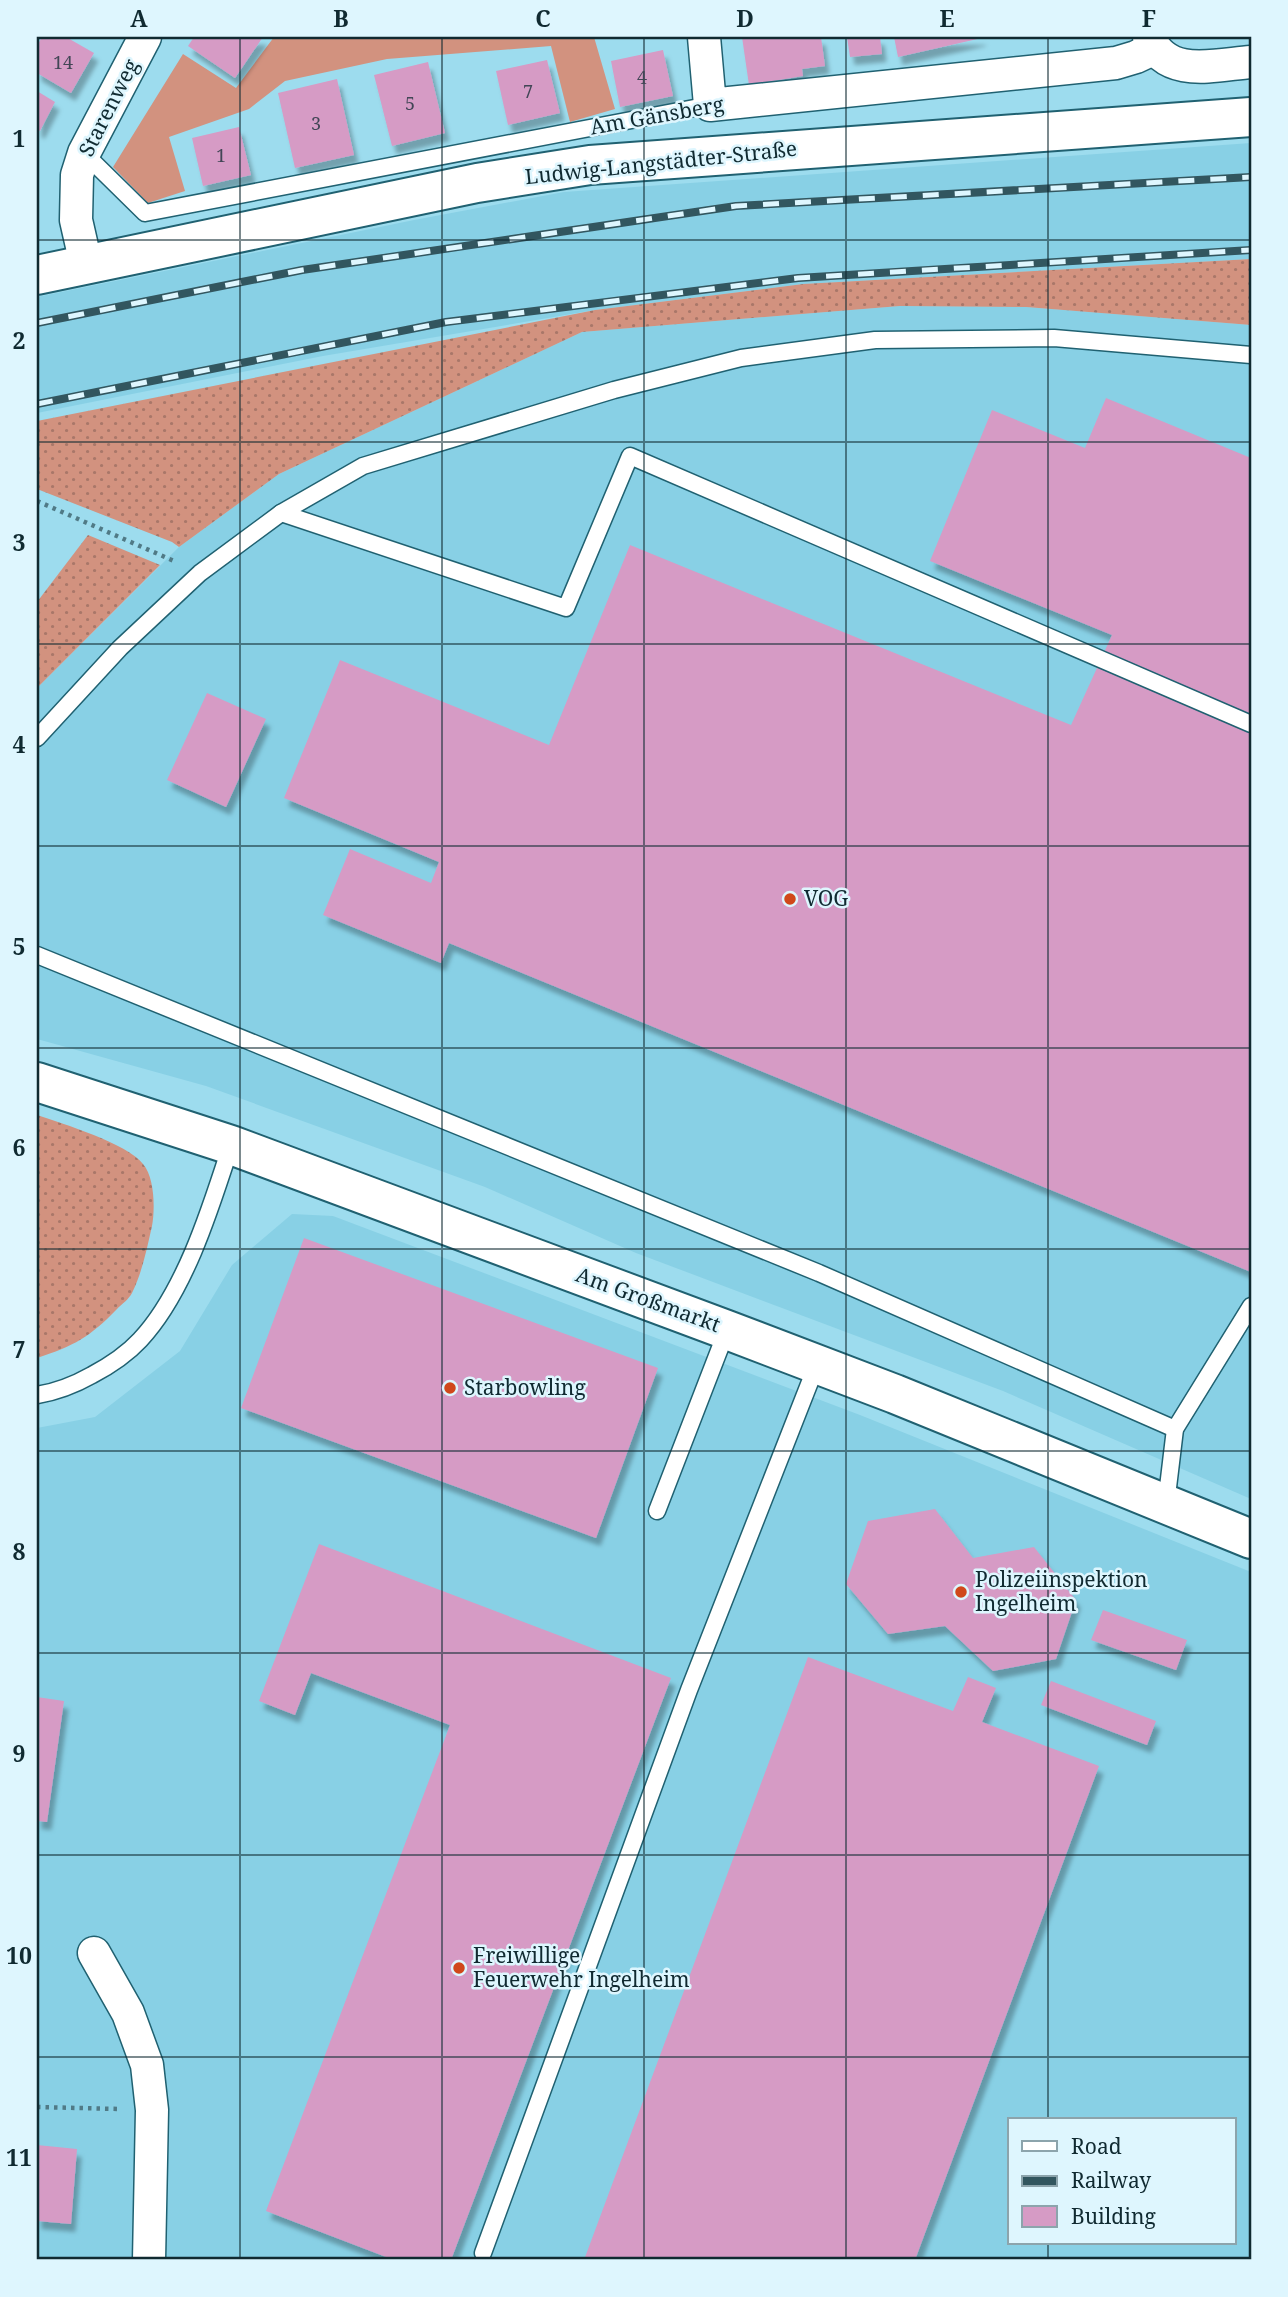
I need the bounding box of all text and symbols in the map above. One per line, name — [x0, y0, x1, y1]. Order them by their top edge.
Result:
text: A — [130, 2, 148, 34]
text: B — [333, 2, 349, 34]
text: C — [535, 2, 551, 34]
text: D — [736, 2, 754, 34]
text: E — [939, 2, 955, 34]
text: F — [1142, 2, 1156, 34]
house number: 14 — [53, 50, 73, 74]
street label: Starenweg — [72, 53, 145, 161]
house number: 4 — [637, 65, 647, 89]
house number: 7 — [523, 79, 533, 103]
street label: Am Gänsberg — [588, 89, 727, 141]
house number: 5 — [405, 91, 415, 115]
house number: 3 — [311, 111, 321, 135]
text: 1 — [13, 122, 26, 154]
street label: Ludwig-Langstädter-Straße — [524, 134, 798, 190]
house number: 1 — [216, 143, 226, 167]
text: 2 — [13, 324, 26, 356]
text: 3 — [13, 526, 26, 558]
text: 4 — [13, 728, 26, 760]
place label: VOG — [804, 884, 848, 912]
marker: VOG — [782, 891, 798, 907]
text: 5 — [13, 930, 26, 962]
text: 6 — [13, 1131, 26, 1163]
street label: Am Großmarkt — [572, 1260, 725, 1338]
text: 7 — [13, 1333, 26, 1365]
place label: Starbowling — [464, 1373, 586, 1401]
marker: Starbowling — [442, 1380, 458, 1396]
text: 8 — [13, 1535, 26, 1567]
place label: Polizeiinspektion Ingelheim — [975, 1565, 1148, 1617]
marker: Polizeiinspektion Ingelheim — [953, 1584, 969, 1600]
text: 9 — [13, 1737, 26, 1769]
text: 10 — [6, 1939, 32, 1971]
place label: Freiwillige Feuerwehr Ingelheim — [473, 1941, 690, 1993]
marker: Freiwillige Feuerwehr Ingelheim — [451, 1960, 467, 1976]
legend — [1008, 2118, 1236, 2244]
text: Road — [1071, 2132, 1122, 2160]
text: 11 — [6, 2141, 32, 2173]
text: Railway — [1071, 2166, 1151, 2194]
text: Building — [1071, 2202, 1156, 2230]

